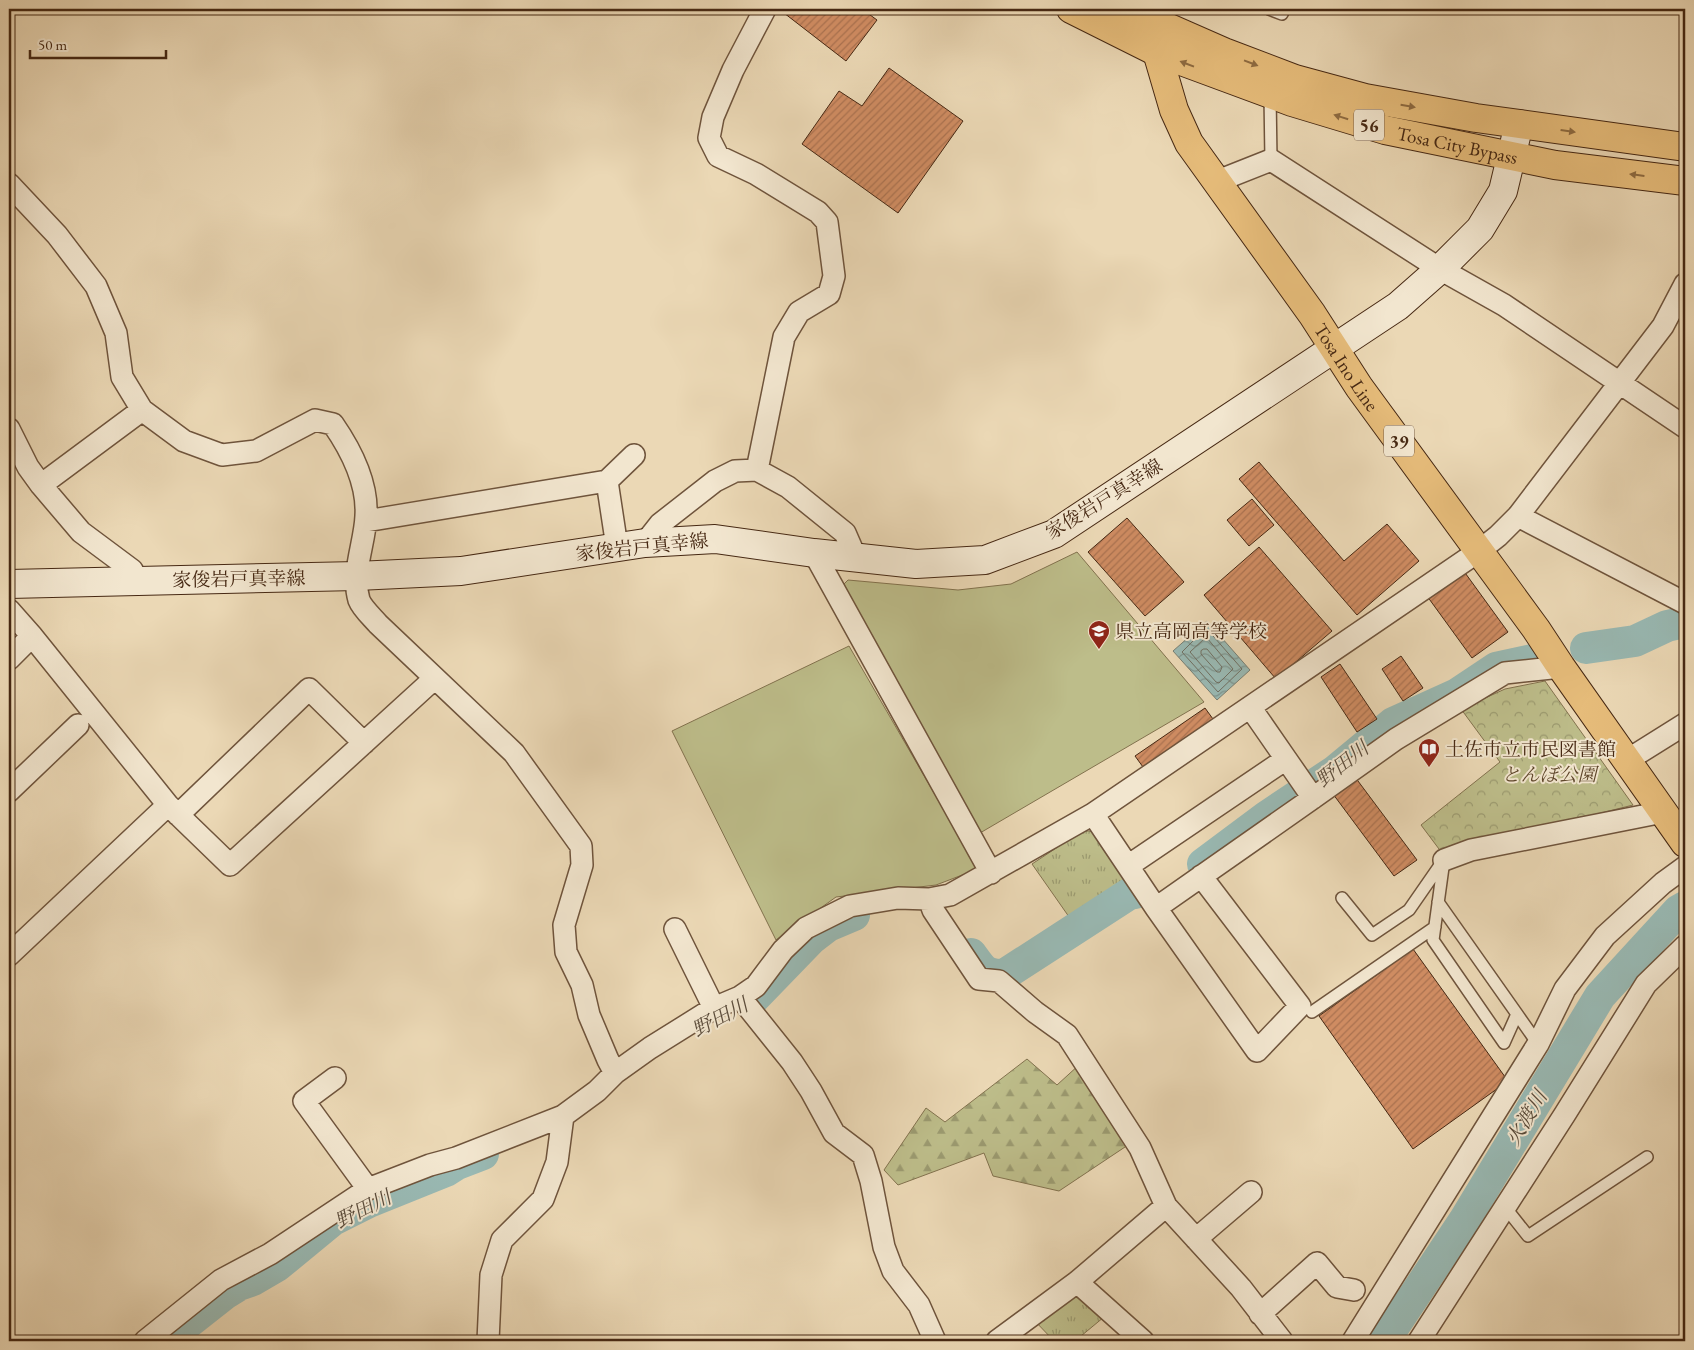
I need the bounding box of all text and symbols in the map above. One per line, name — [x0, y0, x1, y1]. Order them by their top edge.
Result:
scale bar — [30, 28, 166, 60]
text: 50 m — [38, 35, 67, 54]
one-way arrow — [1244, 59, 1258, 67]
one-way arrow — [1179, 60, 1194, 68]
one-way arrow — [1400, 102, 1416, 110]
road number: 56 — [1354, 110, 1384, 140]
one-way arrow — [1333, 112, 1348, 120]
street label: Tosa City Bypass — [1395, 120, 1520, 170]
one-way arrow — [1560, 127, 1576, 135]
one-way arrow — [1629, 171, 1645, 179]
street label: Tosa Ino Line — [1309, 318, 1385, 416]
road number: 39 — [1384, 426, 1414, 456]
street label: 家俊岩戸真幸線 — [1041, 453, 1167, 545]
street label: 家俊岩戸真幸線 — [575, 528, 709, 566]
street label: 家俊岩戸真幸線 — [172, 565, 306, 593]
school or university icon: 県立高岡高等学校 — [1087, 619, 1111, 650]
place label: 県立高岡高等学校 — [1115, 619, 1267, 644]
water label: 野田川 — [1310, 734, 1375, 793]
library icon: 土佐市立市民図書館 — [1417, 737, 1441, 768]
place label: 土佐市立市民図書館 — [1445, 737, 1616, 762]
park label: とんぼ公園 — [1501, 762, 1599, 787]
water label: 野田川 — [687, 990, 754, 1043]
water label: 火渡川 — [1499, 1084, 1554, 1150]
water label: 野田川 — [330, 1183, 397, 1234]

